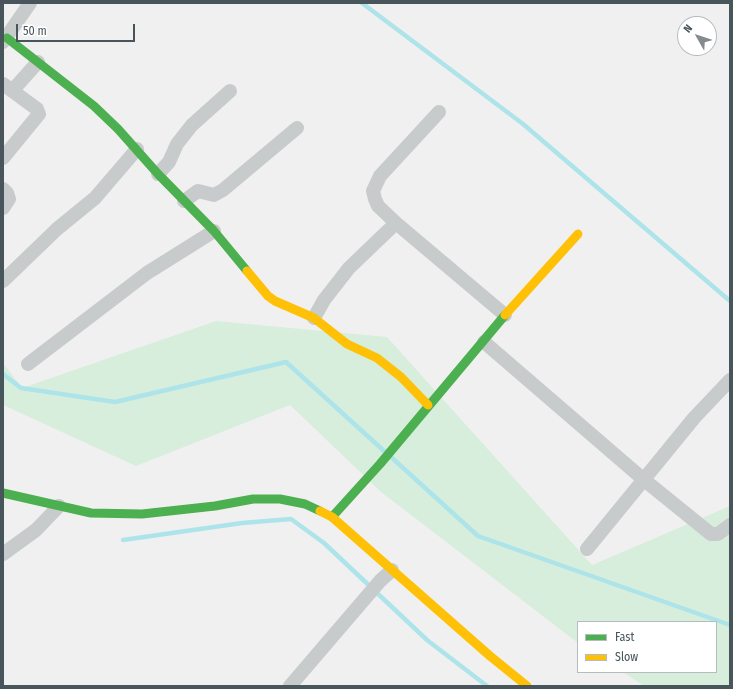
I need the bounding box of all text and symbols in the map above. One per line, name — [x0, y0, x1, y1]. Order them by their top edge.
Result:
scale bar — [18, 16, 137, 42]
north arrow — [677, 16, 717, 56]
text: N — [681, 22, 695, 35]
text: 50 m — [23, 24, 47, 38]
legend — [577, 621, 717, 673]
text: Fast — [615, 630, 634, 644]
text: Slow — [615, 650, 638, 664]

